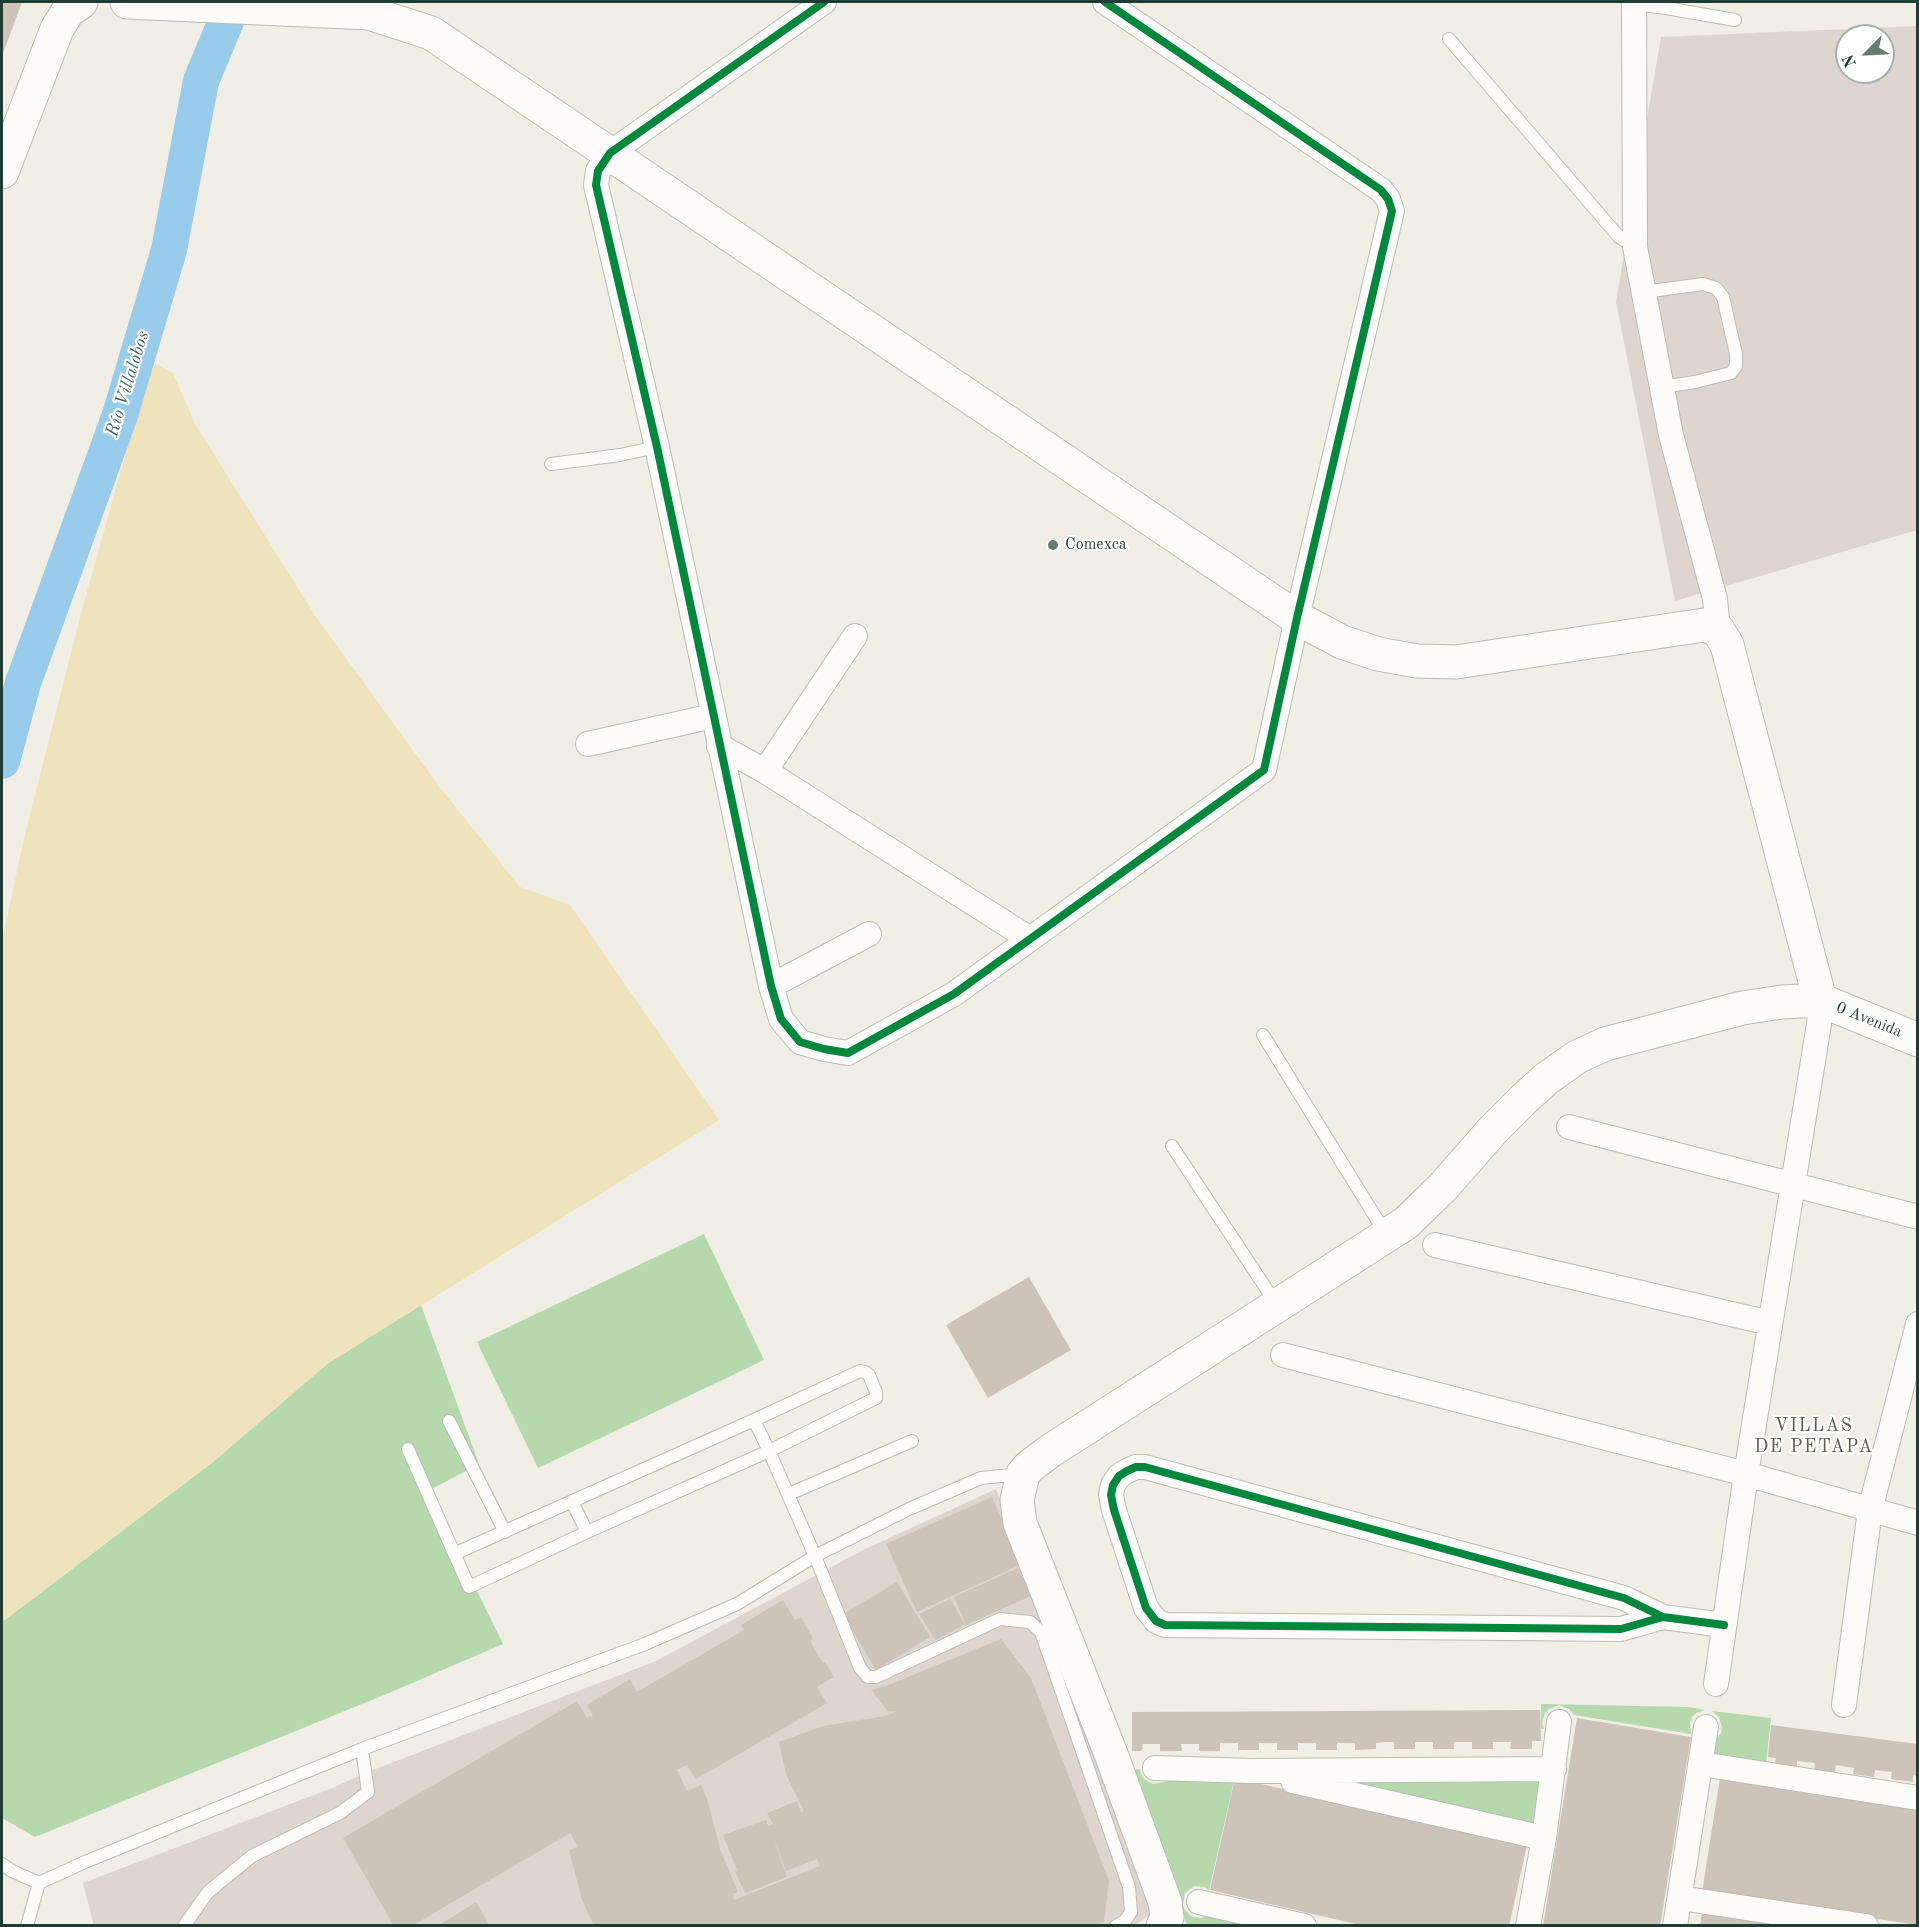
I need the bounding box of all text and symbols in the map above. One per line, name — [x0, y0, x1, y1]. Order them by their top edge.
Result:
north arrow — [1835, 24, 1895, 84]
text: N — [1841, 52, 1860, 69]
water label: Río Villalobos — [102, 329, 154, 439]
place label: Comexca — [1065, 535, 1127, 555]
marker: Comexca — [1046, 538, 1060, 552]
street label: 0 Avenida — [1833, 998, 1905, 1042]
district label: VILLAS DE PETAPA — [1754, 1415, 1874, 1458]

